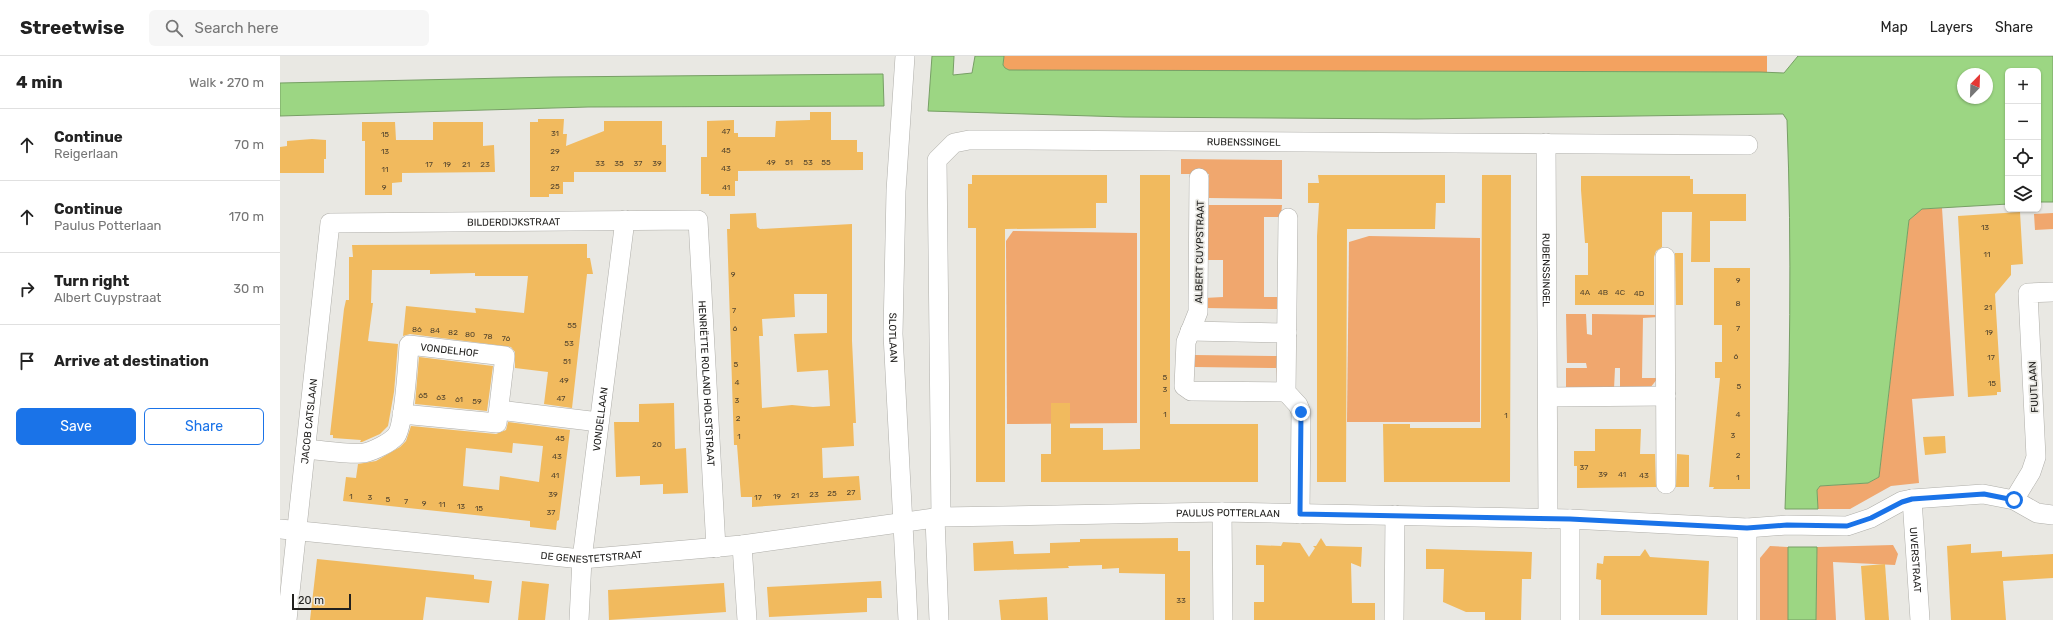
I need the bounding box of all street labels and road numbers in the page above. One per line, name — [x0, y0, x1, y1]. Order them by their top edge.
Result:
street label: RUBENSSINGEL — [1207, 136, 1281, 149]
street label: ALBERT CUYPSTRAAT — [1193, 200, 1207, 304]
street label: BILDERDIJKSTRAAT — [467, 216, 561, 229]
street label: RUBENSSINGEL — [1539, 233, 1552, 307]
street label: HENRIËTTE ROLAND HOLSTSTRAAT — [695, 300, 717, 467]
street label: SLOTLAAN — [886, 312, 900, 363]
street label: VONDELHOF — [420, 341, 479, 360]
street label: FUUTLAAN — [2027, 361, 2041, 413]
street label: JACOB CATSLAAN — [299, 378, 320, 465]
street label: VONDELLAAN — [591, 386, 611, 452]
street label: PAULUS POTTERLAAN — [1176, 507, 1280, 520]
street label: UIVERSTRAAT — [1907, 527, 1923, 593]
street label: DE GENESTETSTRAAT — [540, 549, 643, 566]

